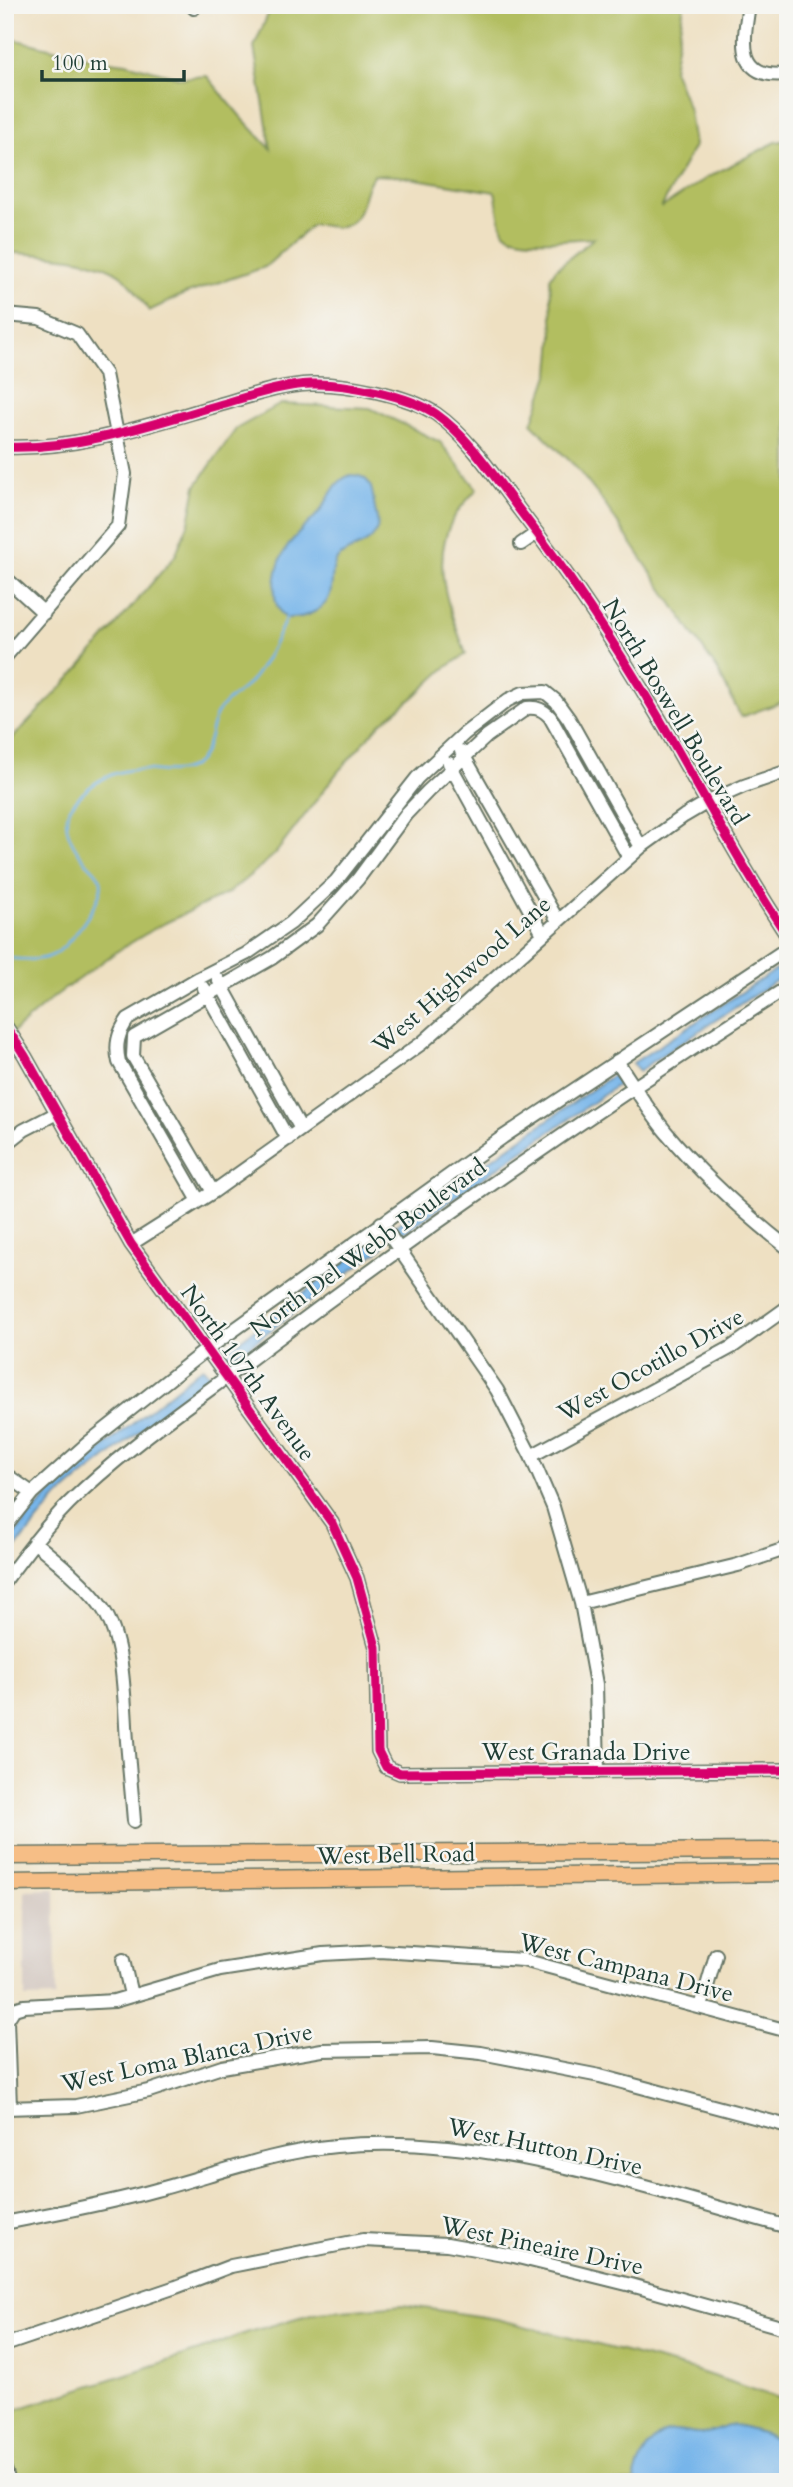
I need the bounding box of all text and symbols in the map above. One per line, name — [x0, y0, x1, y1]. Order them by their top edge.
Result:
scale bar — [42, 38, 184, 82]
text: 100 m — [52, 49, 108, 78]
street label: North Boswell Boulevard — [594, 592, 756, 832]
street label: West Highwood Lane — [365, 888, 558, 1062]
street label: North Del Webb Boulevard — [243, 1151, 493, 1345]
street label: North 107th Avenue — [173, 1278, 323, 1468]
street label: West Ocotillo Drive — [551, 1300, 750, 1430]
street label: West Granada Drive — [480, 1736, 691, 1769]
street label: West Bell Road — [316, 1837, 476, 1873]
street label: West Campana Drive — [514, 1925, 737, 2011]
street label: West Loma Blanca Drive — [57, 2015, 316, 2101]
street label: West Hutton Drive — [443, 2110, 646, 2184]
street label: West Pineaire Drive — [437, 2208, 646, 2284]

